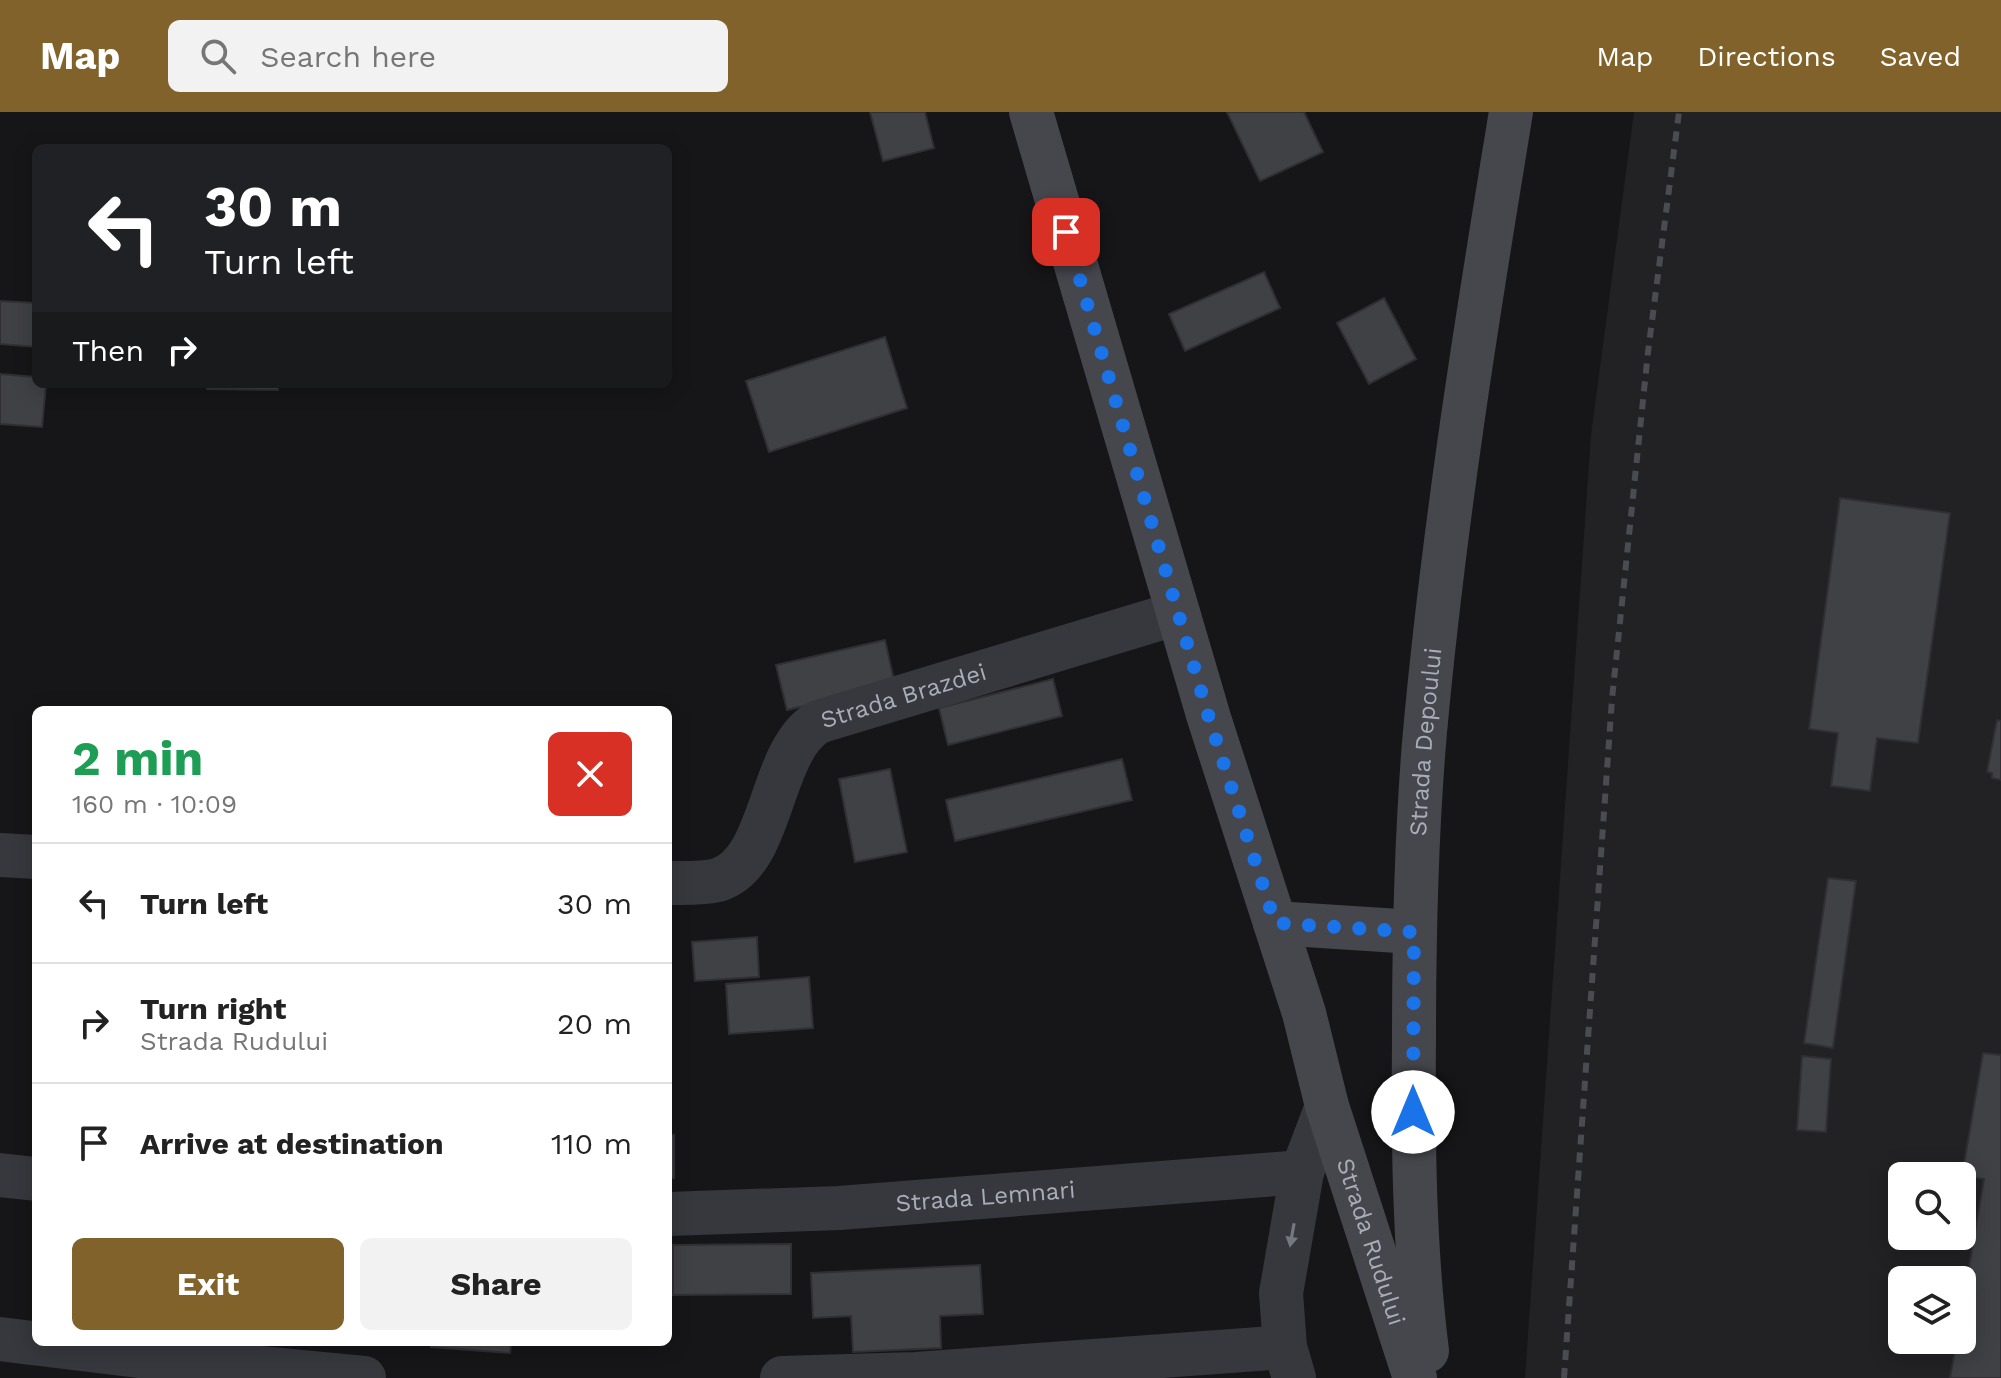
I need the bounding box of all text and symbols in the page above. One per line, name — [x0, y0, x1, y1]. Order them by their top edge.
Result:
search box — [168, 20, 728, 92]
text: Map — [40, 34, 120, 78]
icon: search — [196, 34, 240, 78]
text: Search here — [260, 39, 436, 74]
text: Map — [1596, 40, 1653, 73]
text: Directions — [1697, 40, 1836, 73]
text: Saved — [1880, 40, 1961, 73]
text: 30 m — [204, 174, 342, 240]
icon: left — [72, 176, 176, 280]
pin — [1032, 198, 1100, 266]
icon: arrive — [1044, 210, 1088, 254]
text: Turn left — [204, 241, 354, 283]
icon: right — [160, 328, 204, 372]
text: Then — [72, 333, 144, 368]
street label: Strada Depoului — [1404, 646, 1447, 837]
street label: Strada Brazdei — [817, 658, 990, 734]
text: 2 min — [72, 730, 203, 787]
button: close — [548, 732, 632, 816]
text: 160 m · 10:09 — [72, 789, 237, 819]
icon: left — [72, 881, 116, 925]
text: Turn left — [140, 886, 268, 921]
text: 30 m — [557, 886, 632, 921]
text: Turn right — [140, 991, 286, 1026]
icon: right — [72, 1001, 116, 1045]
text: 20 m — [557, 1006, 632, 1041]
text: Strada Rudului — [140, 1026, 328, 1056]
position arrow — [1371, 1070, 1455, 1154]
icon: arrive — [72, 1121, 116, 1165]
text: Arrive at destination — [140, 1126, 444, 1161]
text: 110 m — [551, 1126, 632, 1161]
street label: Strada Rudului — [1331, 1155, 1411, 1329]
map controls — [1888, 1162, 1976, 1354]
button: search — [1888, 1162, 1976, 1250]
street label: Strada Lemnari — [895, 1176, 1076, 1218]
one-way arrow — [1285, 1223, 1297, 1248]
button: Exit — [72, 1238, 344, 1330]
button: Share — [360, 1238, 632, 1330]
button: layers — [1888, 1266, 1976, 1354]

